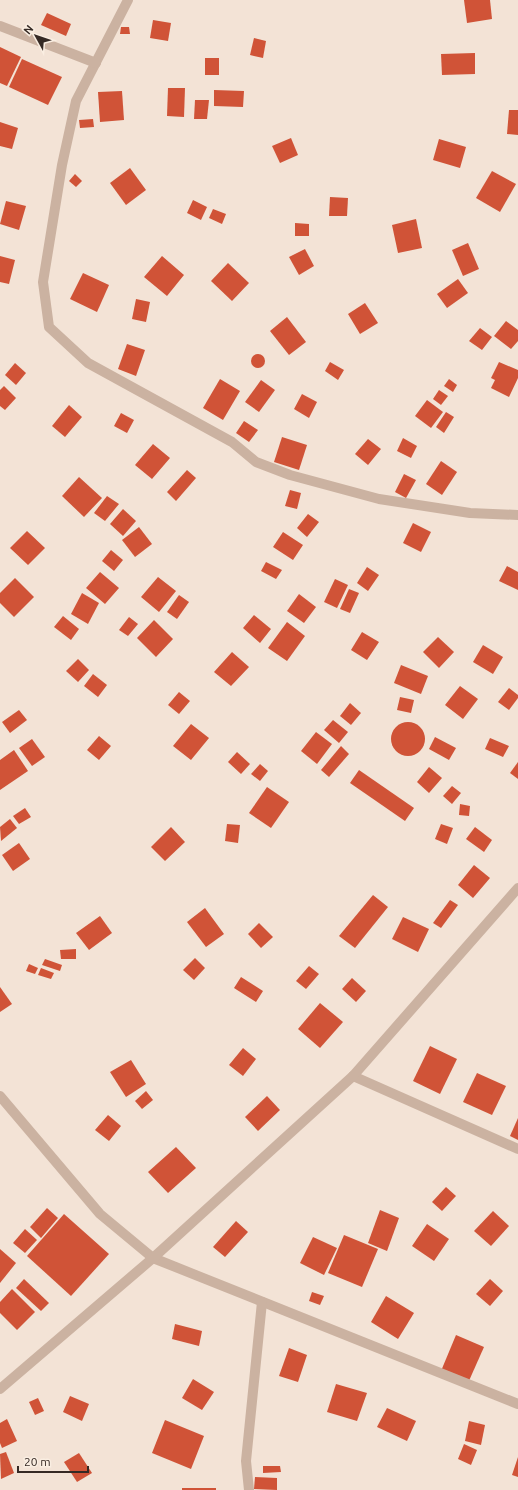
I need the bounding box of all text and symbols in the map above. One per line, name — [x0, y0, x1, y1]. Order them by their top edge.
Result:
north arrow — [16, 16, 56, 56]
text: N — [21, 23, 36, 37]
scale bar — [18, 1448, 88, 1474]
text: 20 m — [24, 1455, 51, 1468]

